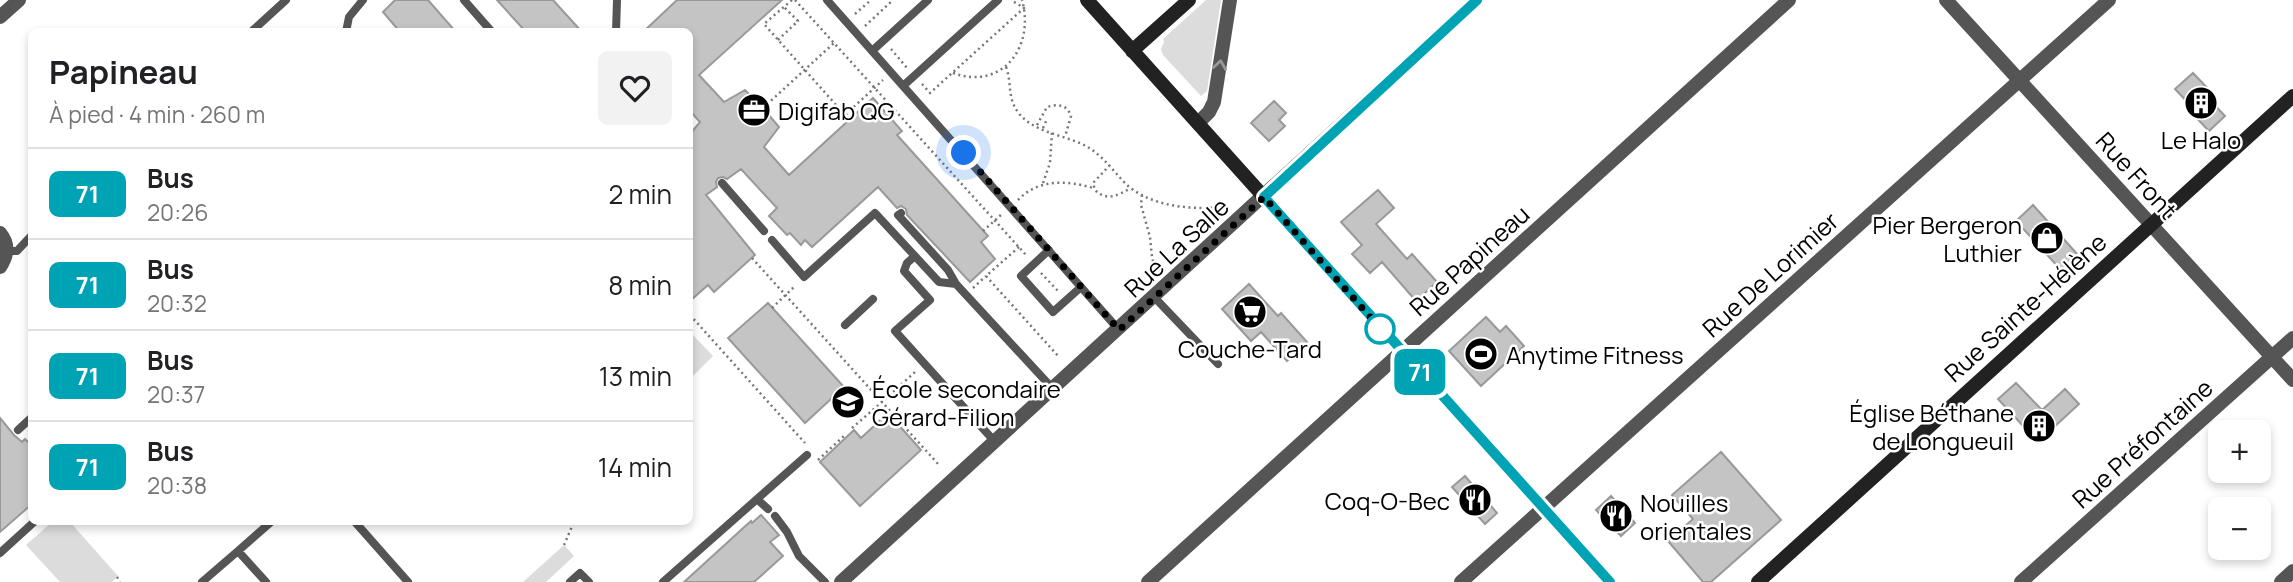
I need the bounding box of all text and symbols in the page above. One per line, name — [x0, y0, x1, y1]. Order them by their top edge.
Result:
text: Papineau — [49, 49, 198, 94]
button: heart — [598, 51, 672, 125]
one-way arrow — [1212, 59, 1227, 71]
building icon: Le Halo — [2182, 84, 2220, 122]
office icon: Digifab QG — [735, 91, 773, 129]
place label: Digifab QG — [778, 94, 894, 127]
text: À pied · 4 min · 260 m — [49, 98, 265, 130]
place label: Le Halo — [2161, 123, 2241, 156]
street label: Rue Front — [2089, 124, 2185, 226]
your location — [946, 135, 981, 170]
text: Bus — [147, 160, 194, 196]
text: 2 min — [608, 176, 672, 212]
text: 71 — [76, 177, 99, 210]
street label: Rue La Salle — [1116, 190, 1236, 304]
text: 20:26 — [147, 196, 208, 228]
street label: Rue Papineau — [1402, 197, 1536, 323]
street label: Rue De Lorimier — [1695, 204, 1845, 344]
place label: Pier Bergeron Luthier — [1872, 208, 2022, 269]
shop icon: Pier Bergeron Luthier — [2028, 219, 2066, 257]
street label: Rue Sainte-Hélène — [1937, 225, 2113, 389]
text: Bus — [147, 251, 194, 287]
text: 8 min — [608, 267, 672, 303]
text: 71 — [76, 268, 99, 301]
text: 20:32 — [147, 287, 207, 319]
supermarket icon: Couche-Tard — [1231, 293, 1269, 331]
unlabelled marker — [1365, 314, 1395, 344]
place label: Couche-Tard — [1178, 332, 1322, 365]
sports icon: Anytime Fitness — [1462, 335, 1500, 373]
place label: Anytime Fitness — [1506, 338, 1684, 371]
text: Bus — [147, 342, 194, 378]
line badge: 71 — [1388, 349, 1452, 395]
text: 71 — [1408, 355, 1432, 388]
text: 13 min — [599, 358, 672, 394]
text: 71 — [76, 359, 99, 392]
street label: Rue Préfontaine — [2065, 371, 2219, 515]
place label: École secondaire Gérard-Filion — [872, 372, 1061, 433]
text: 20:37 — [147, 378, 205, 410]
school or university icon: École secondaire Gérard-Filion — [829, 383, 867, 421]
place label: Église Béthane de Longueuil — [1849, 396, 2014, 457]
building icon: Église Béthane de Longueuil — [2020, 407, 2058, 445]
map controls — [2208, 420, 2271, 560]
button: + — [2208, 420, 2271, 483]
text: Bus — [147, 433, 194, 469]
text: 14 min — [598, 449, 672, 485]
text: 71 — [76, 450, 99, 483]
text: 20:38 — [147, 469, 207, 501]
restaurant icon: Coq-O-Bec — [1456, 481, 1494, 519]
place label: Coq-O-Bec — [1325, 484, 1450, 517]
place label: Nouilles orientales — [1640, 486, 1752, 547]
restaurant icon: Nouilles orientales — [1597, 497, 1635, 535]
button: − — [2208, 497, 2271, 560]

